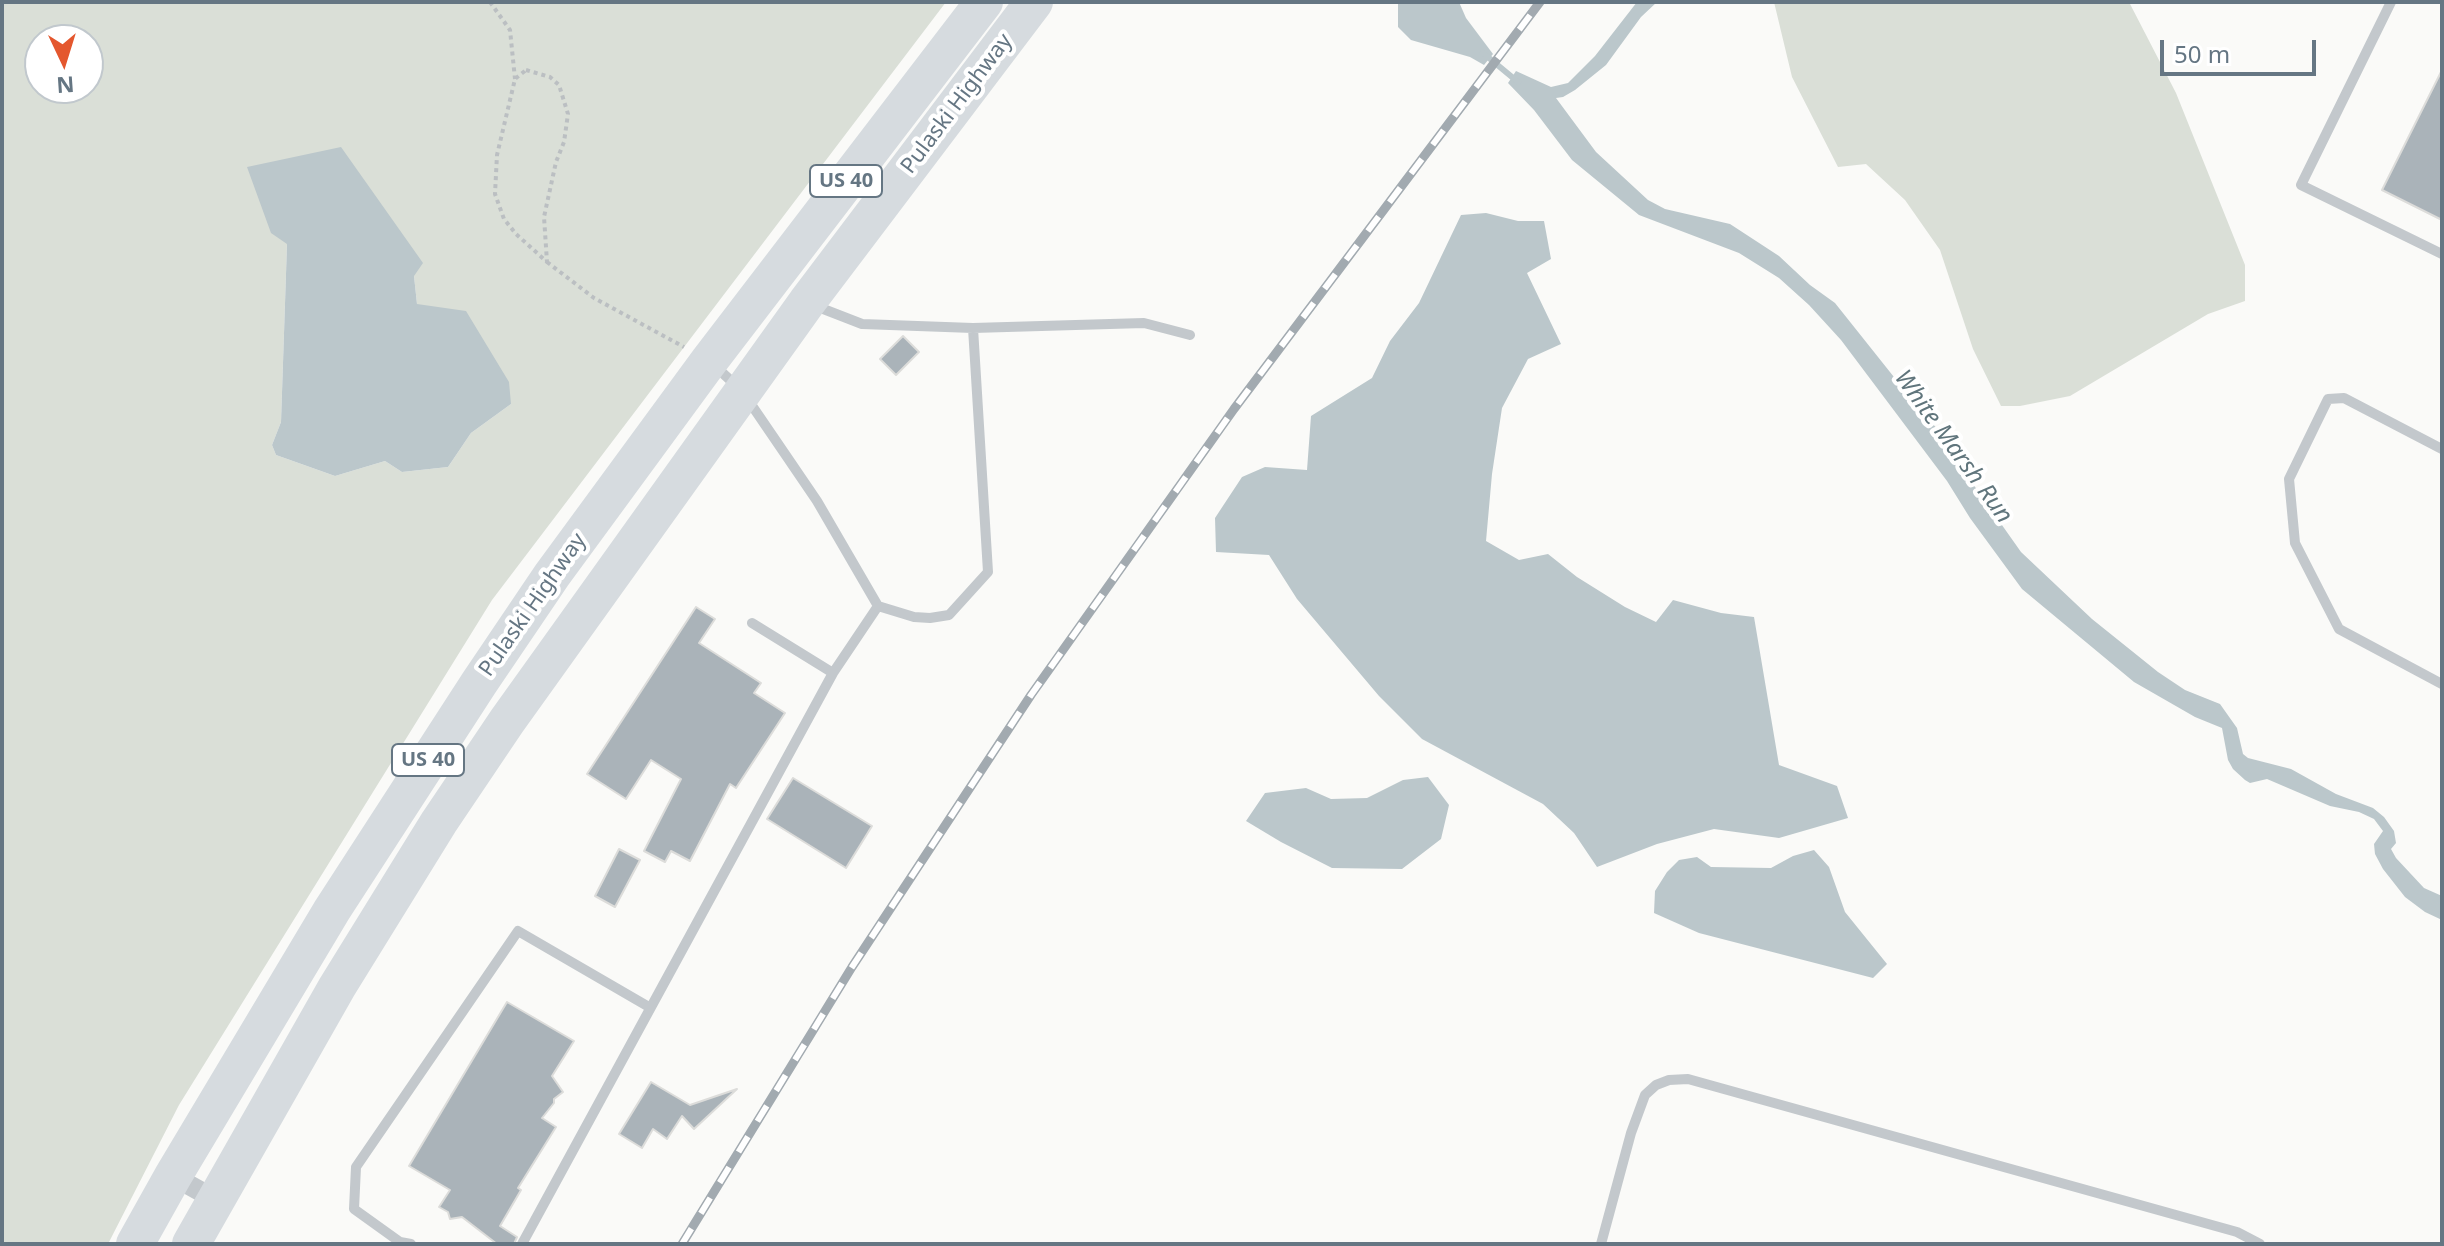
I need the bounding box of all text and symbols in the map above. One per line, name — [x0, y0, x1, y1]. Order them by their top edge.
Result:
north arrow — [24, 24, 104, 104]
scale bar — [2164, 24, 2320, 74]
street label: Pulaski Highway — [896, 29, 1018, 179]
text: 50 m — [2174, 37, 2230, 70]
text: N — [56, 70, 76, 102]
road number: US 40 — [810, 165, 882, 197]
water label: White Marsh Run — [1888, 365, 2018, 529]
street label: Pulaski Highway — [474, 528, 592, 682]
road number: US 40 — [392, 744, 464, 776]

